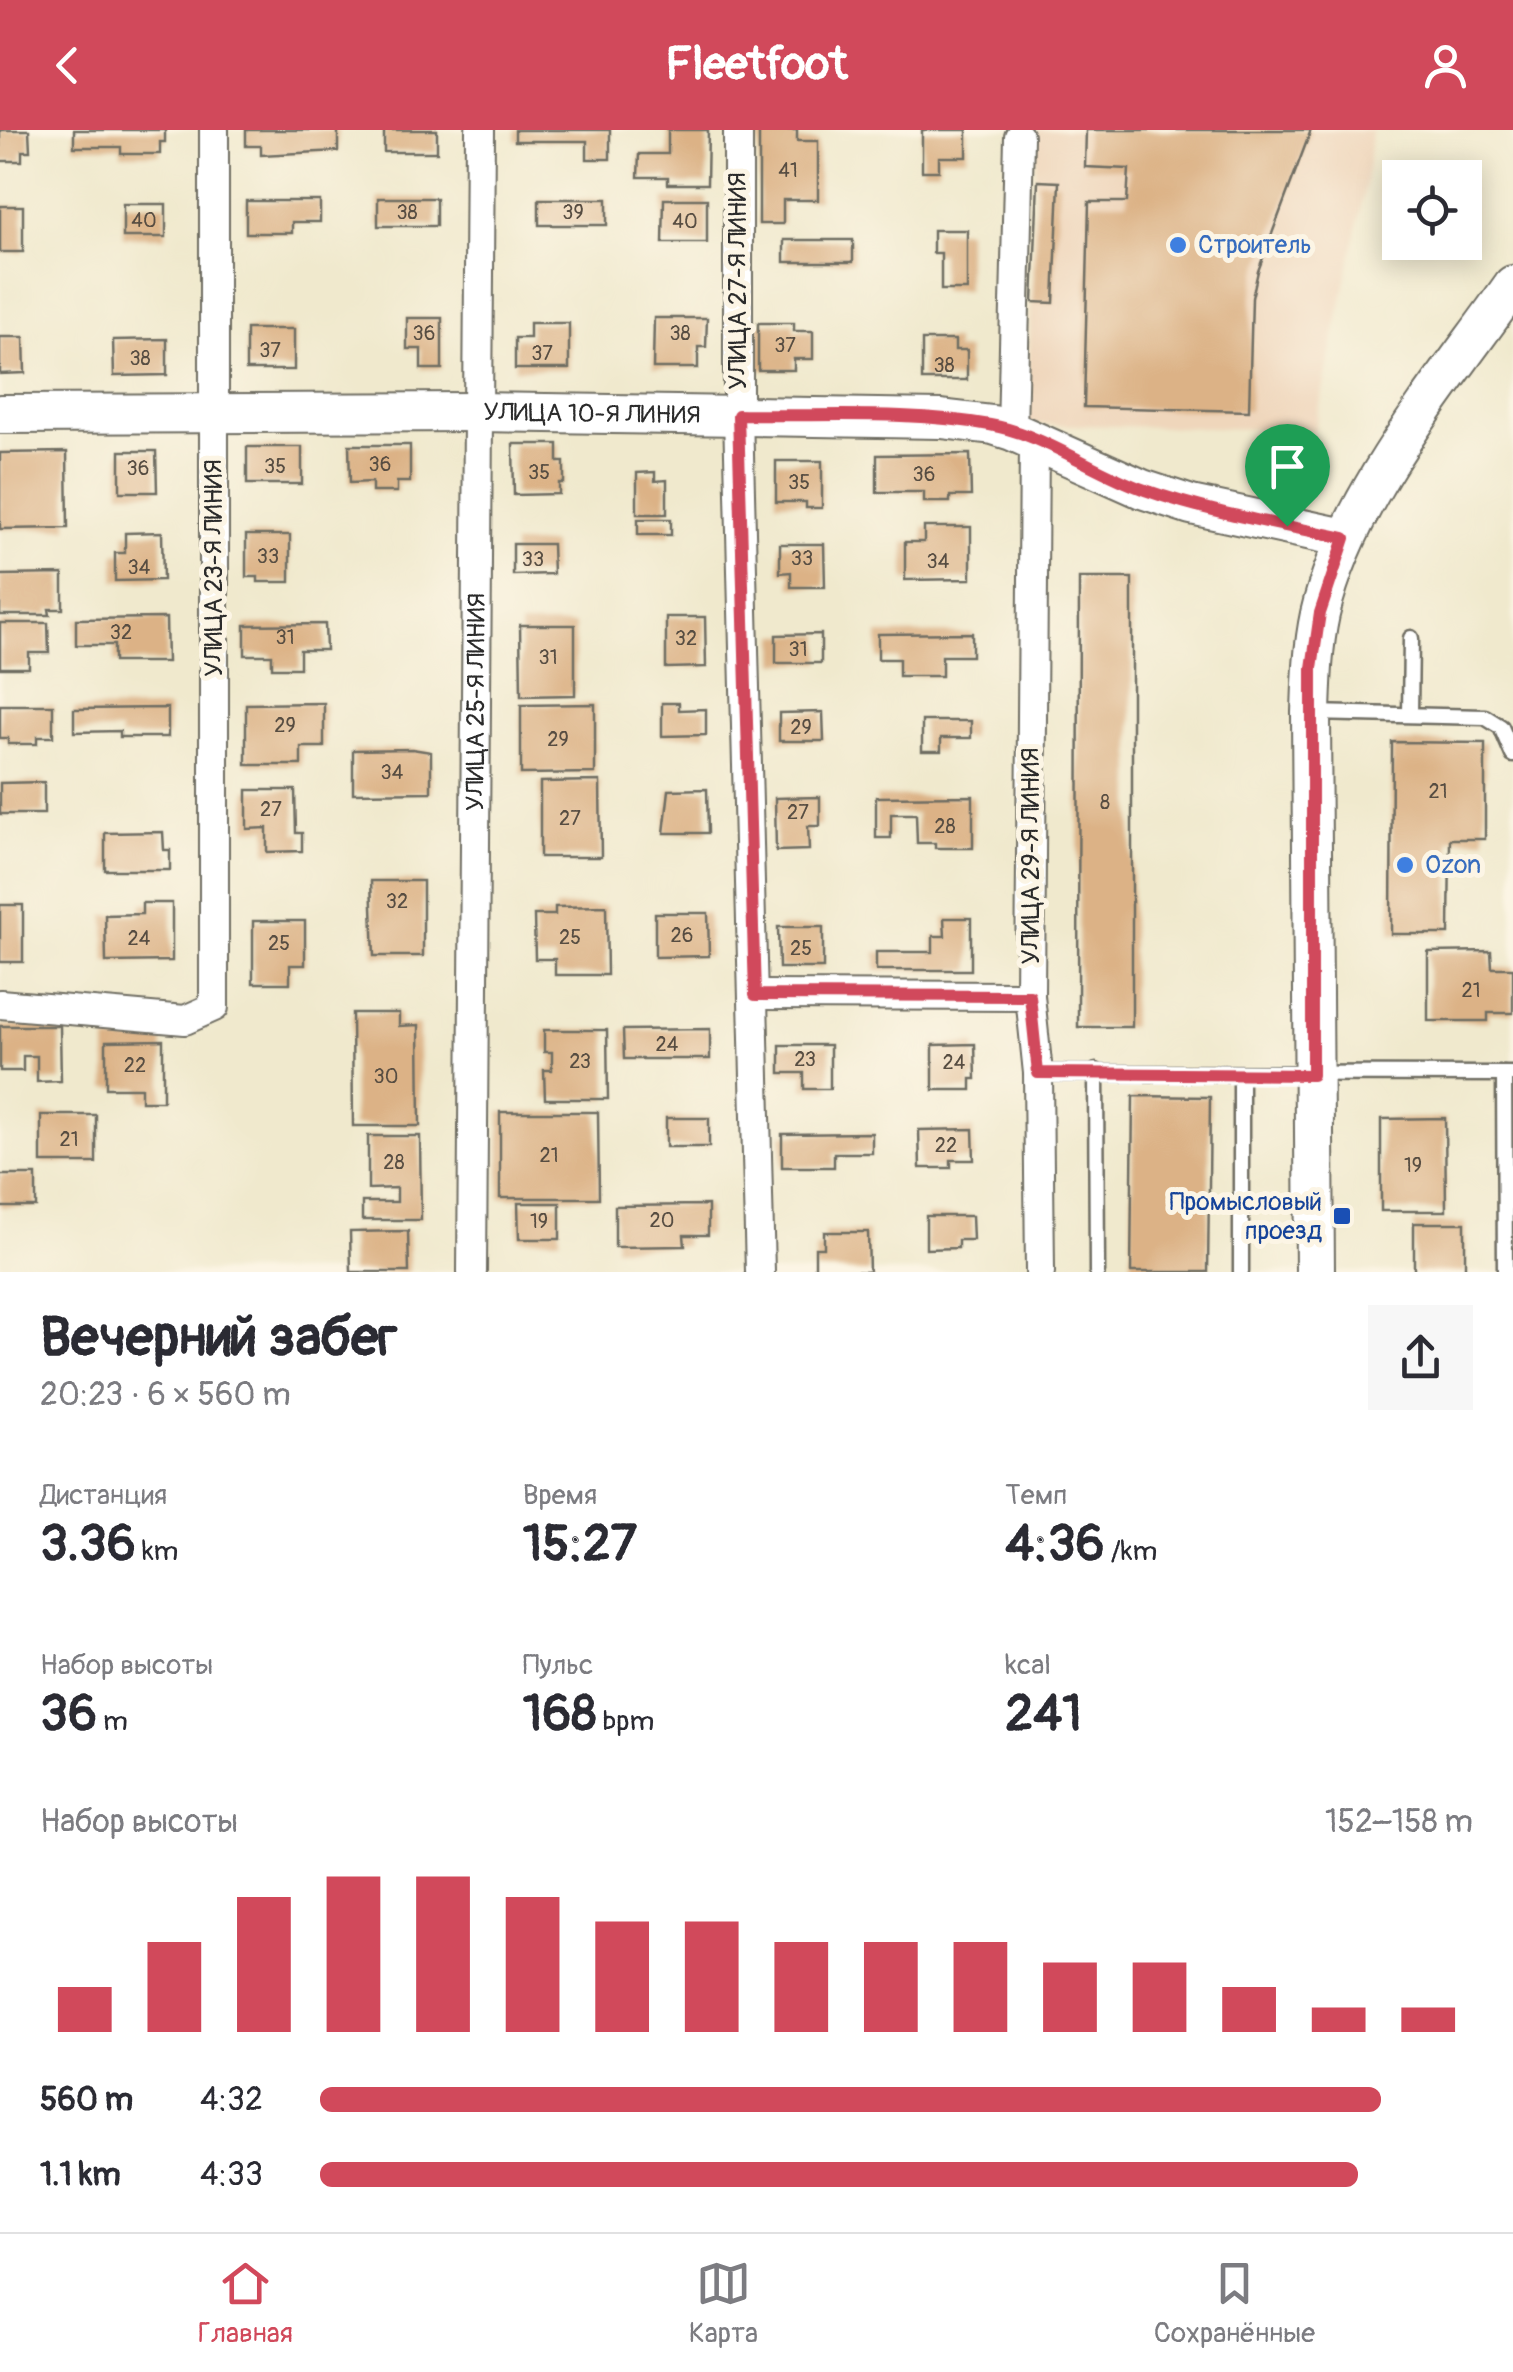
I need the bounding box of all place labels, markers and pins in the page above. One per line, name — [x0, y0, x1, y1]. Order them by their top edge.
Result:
place label: Строитель — [1198, 230, 1312, 261]
marker: Строитель — [1167, 234, 1189, 256]
pin — [1245, 424, 1330, 527]
place label: Ozon — [1425, 850, 1481, 881]
marker: Ozon — [1394, 854, 1416, 876]
place label: Промысловый проезд — [1170, 1187, 1322, 1247]
marker: Промысловый проезд — [1331, 1205, 1353, 1227]

